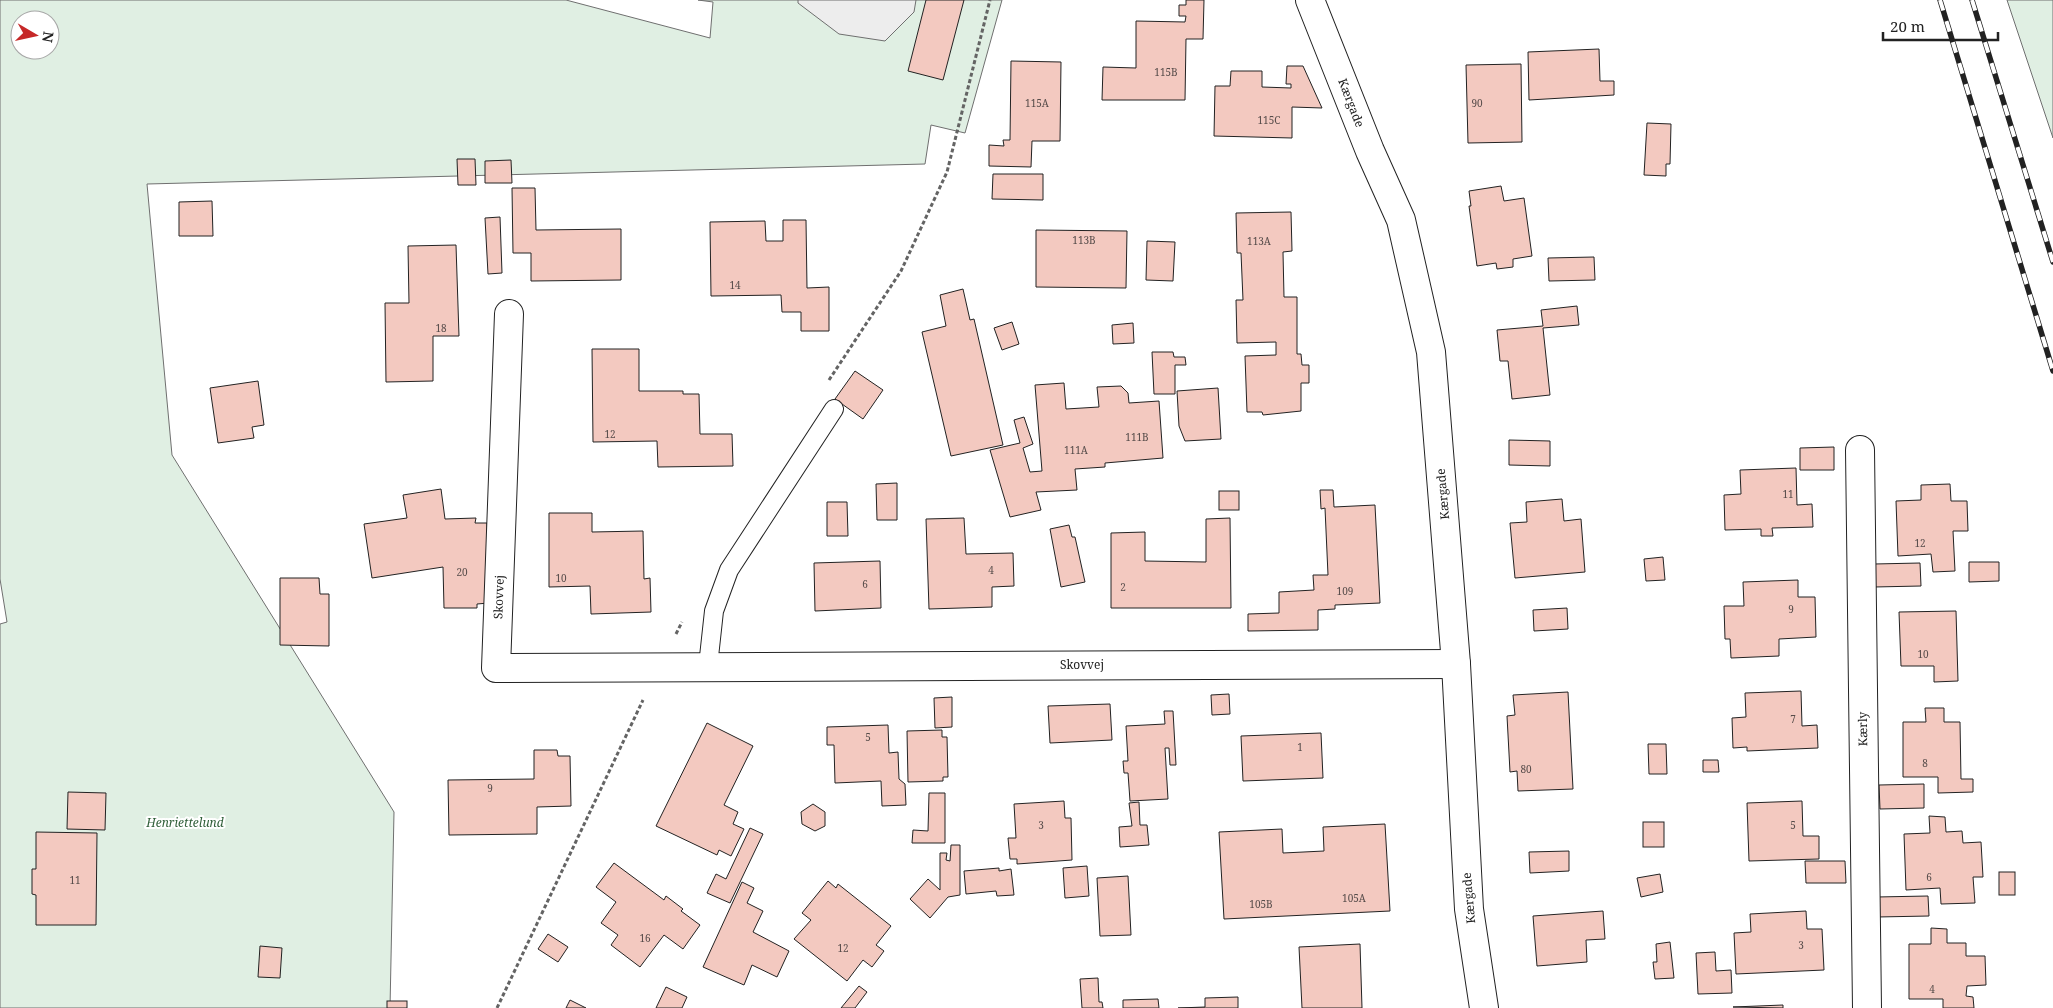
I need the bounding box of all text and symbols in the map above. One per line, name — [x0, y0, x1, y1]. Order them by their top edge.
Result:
north arrow — [10, 10, 60, 60]
scale bar — [1883, 10, 1998, 42]
text: 20 m — [1890, 16, 1925, 36]
text: N — [38, 30, 59, 44]
house number: 115B — [1154, 65, 1178, 79]
street label: Kærgade — [1334, 76, 1369, 130]
house number: 115A — [1025, 96, 1050, 110]
house number: 90 — [1471, 96, 1483, 110]
house number: 115C — [1258, 113, 1280, 127]
house number: 113B — [1072, 233, 1096, 247]
house number: 113A — [1247, 234, 1272, 248]
house number: 14 — [729, 278, 741, 292]
house number: 18 — [435, 321, 447, 335]
house number: 12 — [604, 427, 616, 441]
house number: 111B — [1125, 430, 1149, 444]
house number: 111A — [1064, 443, 1089, 457]
street label: Kærgade — [1432, 468, 1453, 520]
house number: 11 — [1782, 487, 1794, 501]
house number: 12 — [1914, 536, 1926, 550]
house number: 4 — [988, 563, 994, 577]
house number: 20 — [456, 565, 468, 579]
house number: 10 — [555, 571, 567, 585]
street label: Skovvej — [489, 575, 508, 619]
house number: 6 — [862, 577, 868, 591]
house number: 2 — [1120, 580, 1126, 594]
house number: 109 — [1337, 584, 1353, 598]
house number: 9 — [1788, 602, 1794, 616]
house number: 10 — [1917, 647, 1929, 661]
street label: Skovvej — [1060, 656, 1104, 673]
street label: Kærly — [1854, 711, 1871, 746]
house number: 7 — [1790, 712, 1796, 726]
house number: 5 — [865, 730, 871, 744]
house number: 1 — [1297, 740, 1303, 754]
house number: 8 — [1922, 756, 1928, 770]
house number: 80 — [1520, 762, 1532, 776]
house number: 9 — [487, 781, 493, 795]
park label: Henriettelund — [145, 814, 224, 831]
house number: 3 — [1038, 818, 1044, 832]
house number: 5 — [1790, 818, 1796, 832]
house number: 6 — [1926, 870, 1932, 884]
street label: Kærgade — [1458, 872, 1479, 924]
house number: 11 — [69, 873, 81, 887]
house number: 105A — [1342, 891, 1367, 905]
house number: 105B — [1249, 897, 1273, 911]
house number: 16 — [639, 931, 651, 945]
house number: 3 — [1798, 938, 1804, 952]
house number: 12 — [837, 941, 849, 955]
house number: 4 — [1929, 982, 1935, 996]

